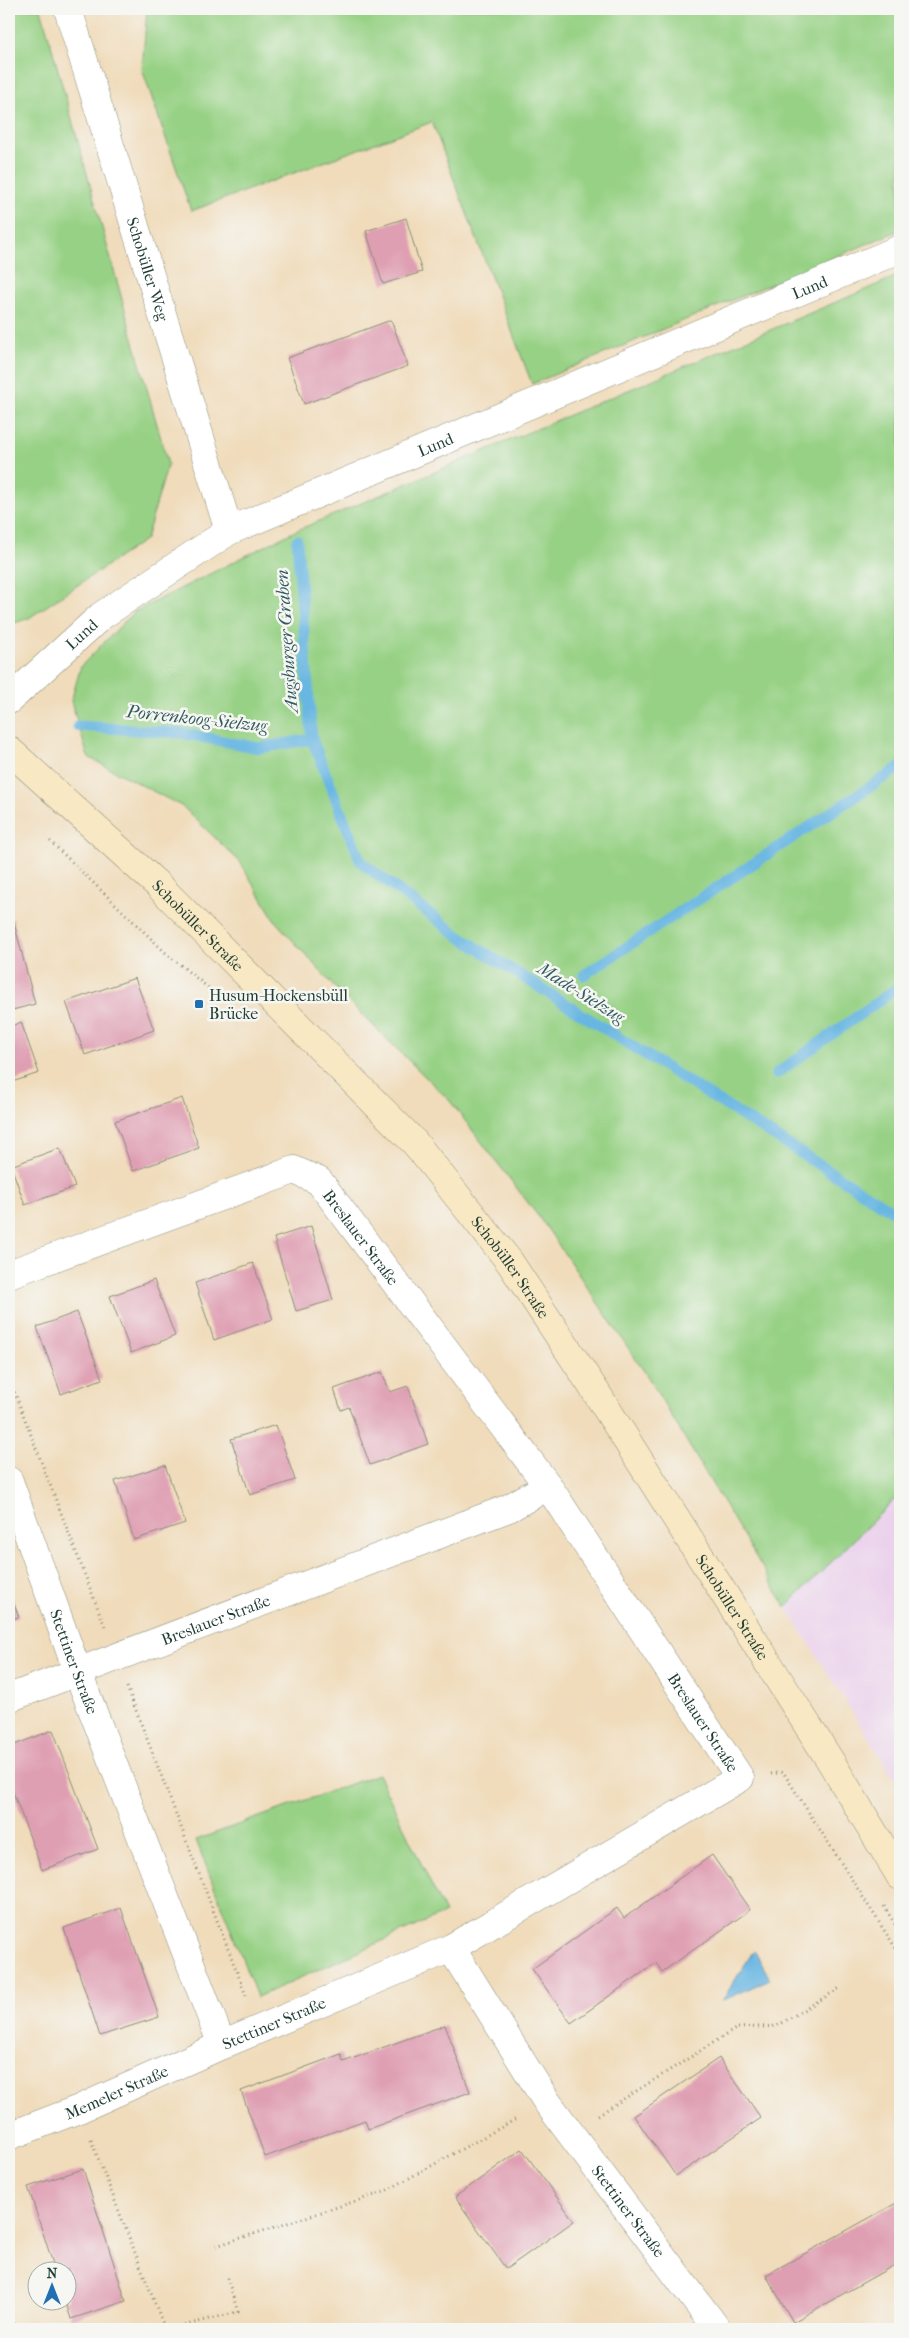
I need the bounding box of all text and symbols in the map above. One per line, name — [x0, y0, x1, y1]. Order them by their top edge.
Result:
street label: Schobüller Weg — [123, 215, 173, 324]
street label: Lund — [789, 271, 830, 303]
street label: Lund — [415, 428, 456, 460]
water label: Augsburger Graben — [272, 569, 303, 715]
street label: Lund — [61, 614, 102, 653]
water label: Porrenkoog-Sielzug — [125, 701, 269, 737]
street label: Schobüller Straße — [149, 876, 248, 975]
water label: Made-Sielzug — [532, 957, 629, 1029]
place label: Husum-Hockensbüll Brücke — [209, 986, 348, 1023]
marker: Husum-Hockensbüll Brücke — [193, 998, 205, 1010]
street label: Breslauer Straße — [319, 1186, 403, 1289]
street label: Schobüller Straße — [467, 1212, 554, 1322]
street label: Schobüller Straße — [692, 1551, 773, 1663]
street label: Breslauer Straße — [159, 1590, 273, 1649]
street label: Stettiner Straße — [46, 1607, 102, 1717]
street label: Breslauer Straße — [664, 1669, 743, 1776]
street label: Stettiner Straße — [219, 1993, 328, 2053]
street label: Memeler Straße — [62, 2061, 171, 2123]
street label: Stettiner Straße — [588, 2161, 669, 2261]
north arrow — [28, 2260, 78, 2310]
text: N — [47, 2265, 58, 2282]

